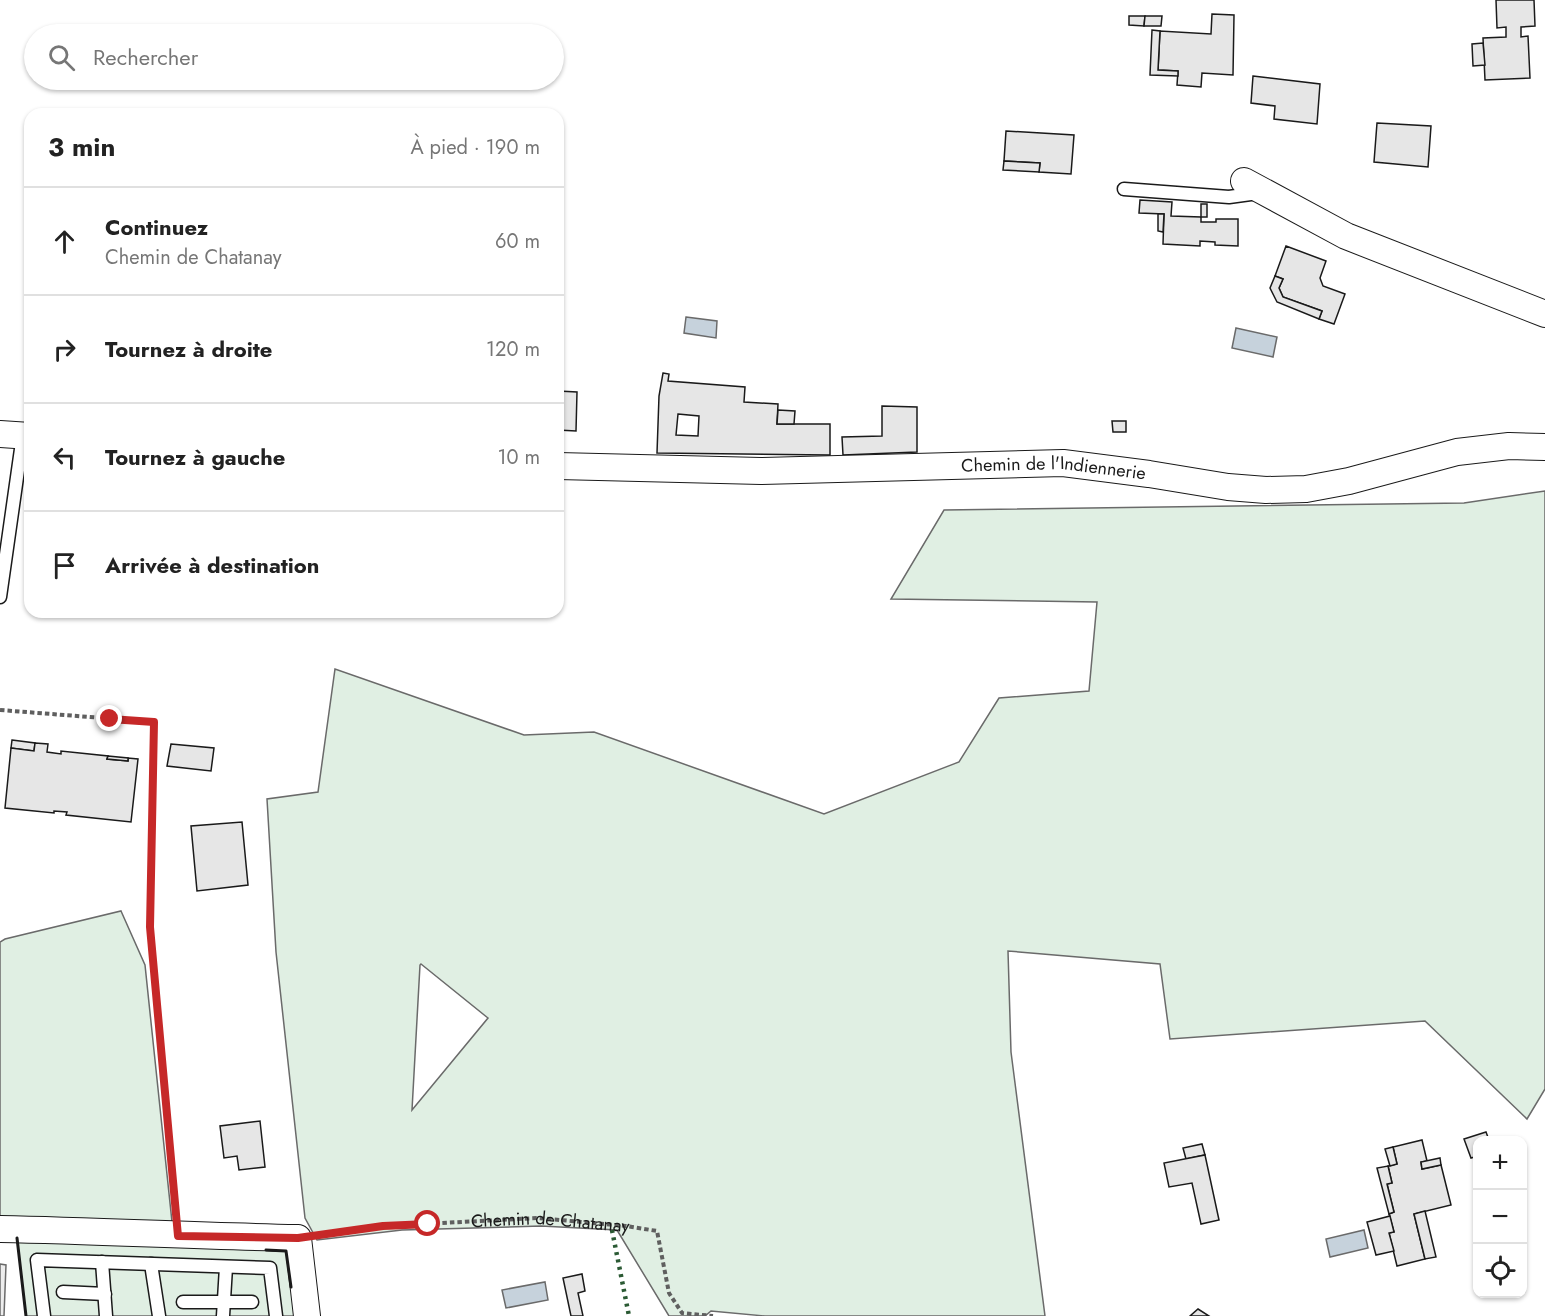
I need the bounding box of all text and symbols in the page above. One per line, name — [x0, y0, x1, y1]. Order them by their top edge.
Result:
search box — [24, 24, 564, 90]
icon: search — [45, 41, 78, 74]
text: Rechercher — [93, 41, 198, 73]
text: 3 min — [48, 128, 115, 166]
text: À pied · 190 m — [410, 133, 540, 162]
text: Continuez — [105, 211, 208, 243]
icon: ahead — [48, 225, 81, 258]
text: 60 m — [495, 227, 540, 256]
text: Chemin de Chatanay — [105, 243, 282, 272]
icon: right — [48, 333, 81, 366]
text: Tournez à droite — [105, 333, 272, 365]
text: 120 m — [486, 335, 540, 364]
icon: left — [48, 441, 81, 474]
text: Tournez à gauche — [105, 441, 285, 473]
text: 10 m — [497, 443, 540, 472]
street label: Chemin de l'Indiennerie — [961, 450, 1147, 486]
icon: arrive — [48, 549, 81, 582]
text: Arrivée à destination — [105, 549, 319, 581]
route end — [96, 705, 122, 731]
map controls — [1473, 1136, 1527, 1298]
button: + — [1473, 1136, 1527, 1190]
button: − — [1473, 1190, 1527, 1244]
street label: Chemin de Chatanay — [470, 1205, 631, 1239]
route start — [414, 1210, 440, 1236]
button: locate — [1473, 1244, 1527, 1298]

